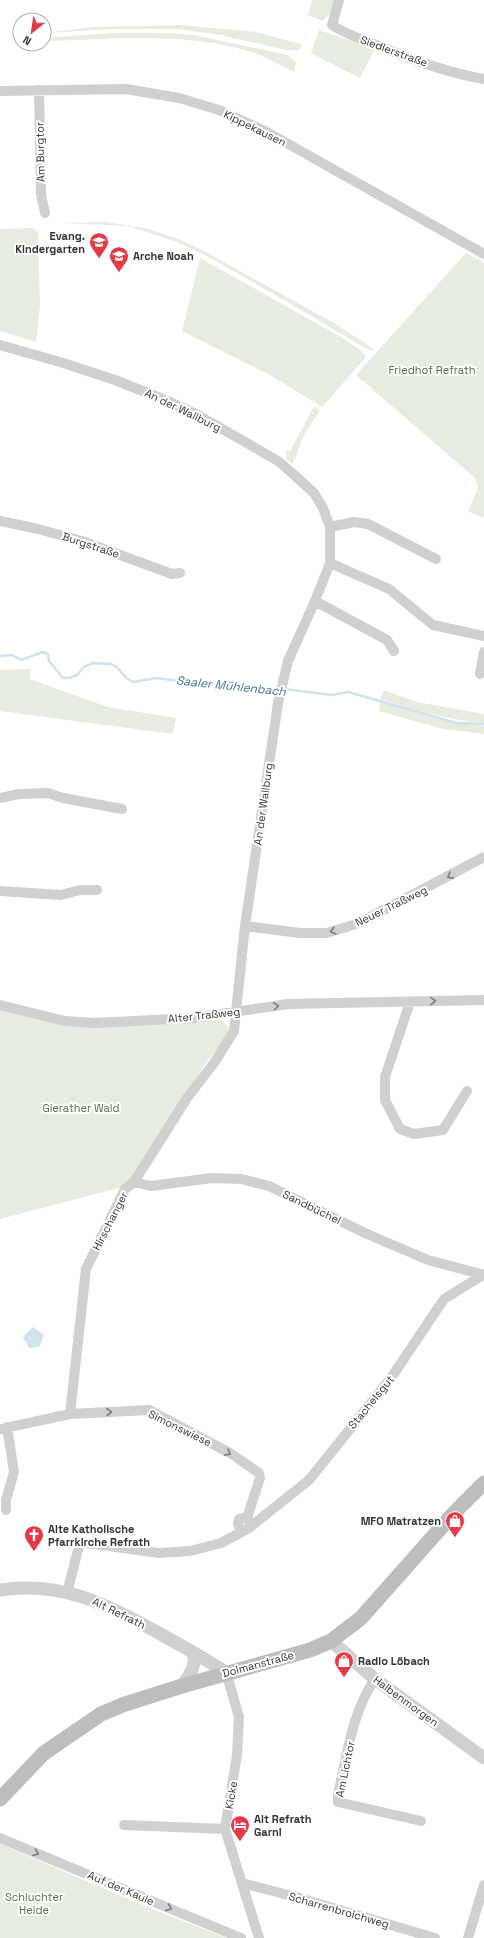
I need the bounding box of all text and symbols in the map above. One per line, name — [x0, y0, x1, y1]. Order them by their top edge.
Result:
north arrow — [12, 12, 52, 52]
street label: Siedlerstraße — [358, 32, 430, 70]
text: N — [20, 33, 34, 49]
street label: Kippekausen — [221, 107, 289, 149]
street label: Am Burgtor — [32, 122, 48, 182]
place label: Evang. Kindergarten — [15, 229, 85, 256]
school or university icon: Evang. Kindergarten — [88, 231, 110, 259]
school or university icon: Arche Noah — [108, 245, 130, 273]
place label: Arche Noah — [133, 249, 194, 263]
park label: Friedhof Refrath — [388, 363, 476, 377]
street label: An der Wallburg — [143, 386, 223, 434]
street label: Burgstraße — [61, 529, 121, 561]
water label: Saaler Mühlenbach — [175, 672, 287, 700]
street label: An der Wallburg — [250, 762, 276, 846]
one-way arrow — [447, 872, 454, 879]
street label: Neuer Traßweg — [353, 882, 429, 930]
one-way arrow — [329, 926, 336, 935]
one-way arrow — [430, 997, 436, 1005]
one-way arrow — [272, 1002, 279, 1011]
street label: Alter Traßweg — [167, 1004, 241, 1026]
park label: Gierather Wald — [42, 1101, 120, 1115]
street label: Sandbüchel — [281, 1187, 343, 1227]
street label: Hirschanger — [89, 1189, 131, 1253]
street label: Stachelsgut — [345, 1372, 397, 1432]
street label: Simonswiese — [146, 1407, 214, 1449]
one-way arrow — [106, 1408, 112, 1417]
one-way arrow — [224, 1448, 231, 1455]
shop icon: MFO Matratzen — [444, 1510, 466, 1538]
place label: MFO Matratzen — [361, 1514, 441, 1528]
place label: Alte Katholische Pfarrkirche Refrath — [48, 1522, 150, 1549]
church icon: Alte Katholische Pfarrkirche Refrath — [23, 1524, 45, 1552]
street label: Alt Refrath — [90, 1594, 148, 1632]
street label: Dolmanstraße — [221, 1648, 295, 1680]
shop icon: Radio Löbach — [333, 1650, 355, 1678]
place label: Radio Löbach — [358, 1654, 430, 1668]
street label: Halbenmorgen — [371, 1673, 441, 1729]
street label: Am Lichtor — [332, 1740, 358, 1798]
street label: Kicke — [222, 1780, 240, 1810]
place label: Alt Refrath Garni — [254, 1812, 312, 1839]
hotel icon: Alt Refrath Garni — [229, 1814, 251, 1842]
one-way arrow — [33, 1848, 40, 1856]
street label: Auf der Kaule — [86, 1868, 156, 1908]
street label: Scharrenbroichweg — [287, 1889, 391, 1931]
park label: Schluchter Heide — [5, 1890, 63, 1917]
one-way arrow — [165, 1903, 173, 1911]

